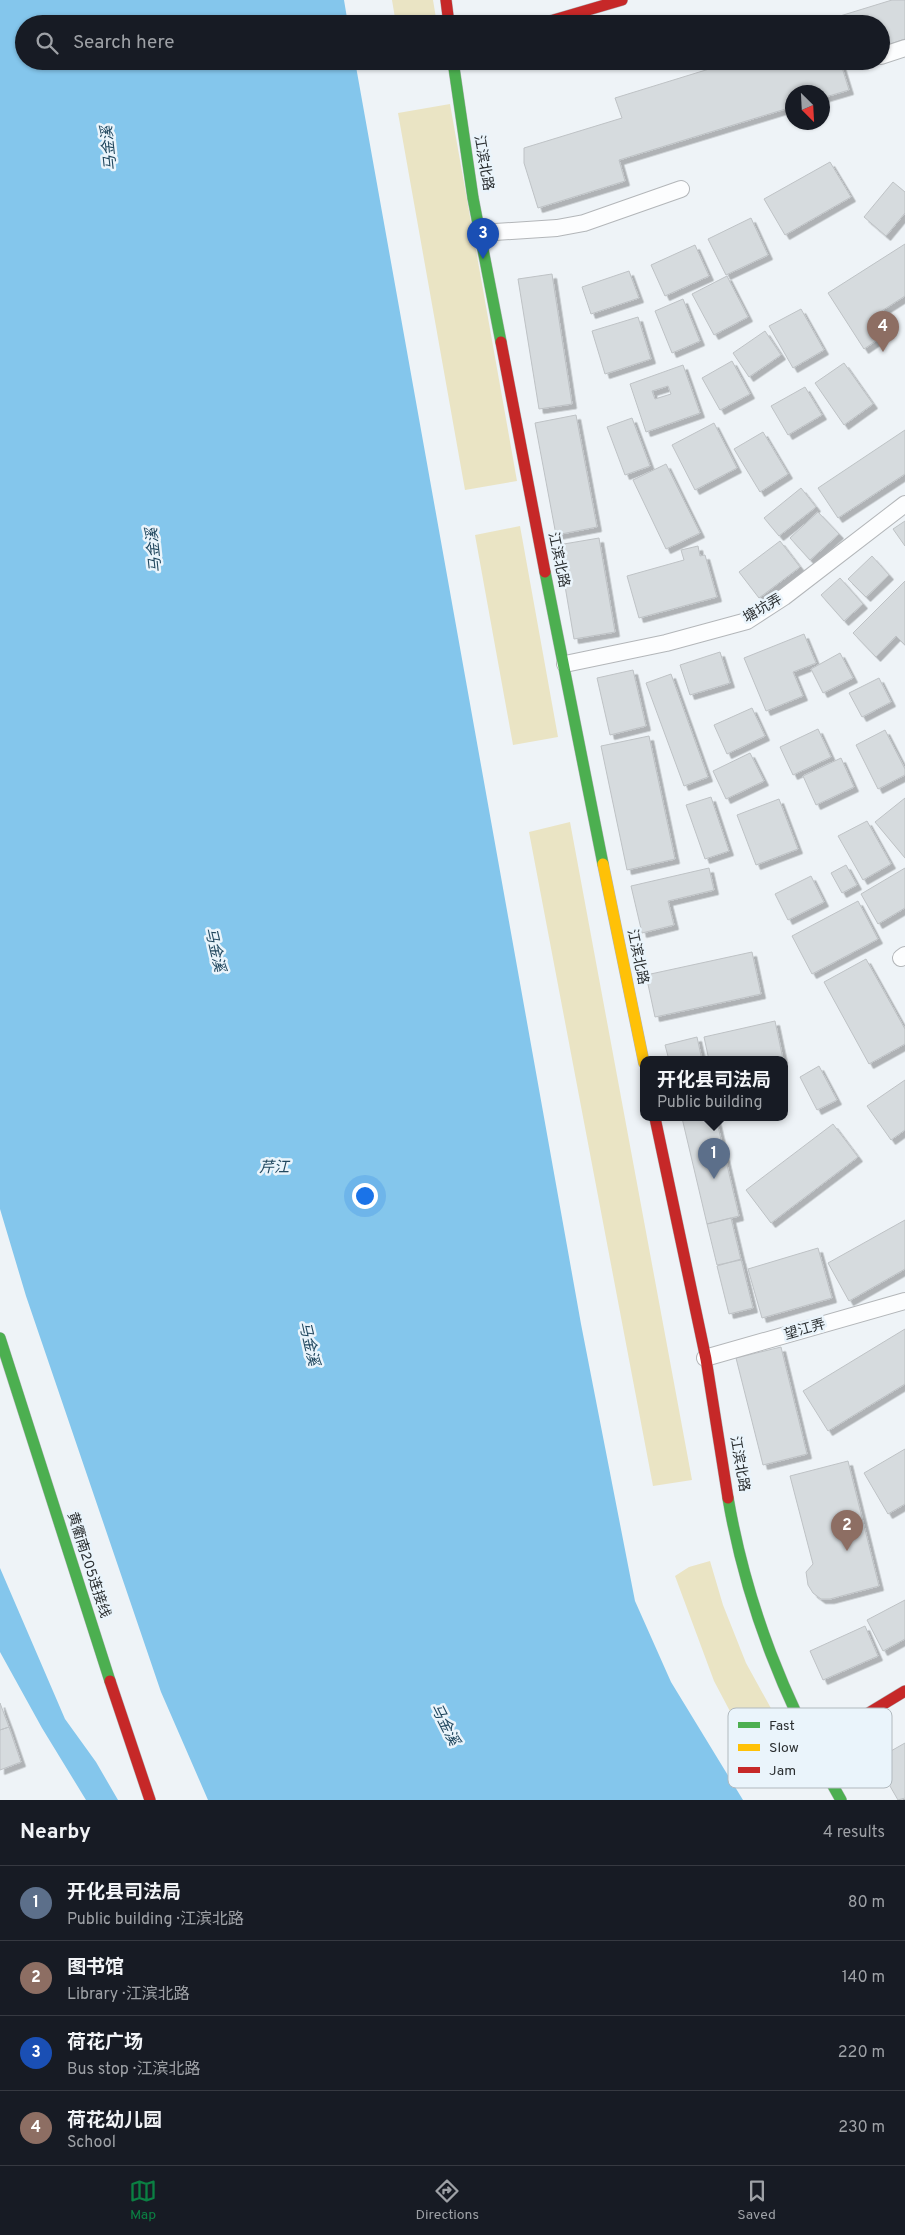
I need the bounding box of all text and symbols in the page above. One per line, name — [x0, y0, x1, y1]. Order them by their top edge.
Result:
search box — [15, 15, 890, 70]
icon: search — [33, 29, 61, 57]
text: Search here — [73, 31, 175, 55]
north arrow — [785, 85, 830, 130]
water label: 马金溪 — [98, 123, 122, 171]
street label: 江滨北路 — [470, 134, 497, 192]
pin: 3 — [467, 218, 499, 259]
pin: 4 — [867, 311, 899, 352]
water label: 马金溪 — [143, 525, 167, 573]
street label: 江滨北路 — [544, 531, 573, 589]
street label: 塘坑弄 — [740, 590, 785, 627]
water label: 马金溪 — [200, 926, 229, 976]
street label: 江滨北路 — [623, 928, 652, 986]
popup — [640, 1056, 788, 1121]
text: 开化县司法局 — [657, 1069, 771, 1093]
text: Public building — [657, 1093, 762, 1113]
pin: 1 — [698, 1138, 730, 1179]
water label: 芹江 — [259, 1159, 291, 1178]
your location — [352, 1183, 378, 1209]
street label: 望江弄 — [782, 1316, 828, 1344]
water label: 马金溪 — [294, 1320, 323, 1370]
street label: 江滨北路 — [726, 1435, 753, 1493]
street label: 黄衢南205连接线 — [63, 1510, 113, 1620]
pin: 2 — [831, 1510, 863, 1551]
water label: 马金溪 — [425, 1701, 464, 1751]
legend — [728, 1708, 892, 1788]
text: Fast — [769, 1718, 795, 1735]
text: Slow — [769, 1740, 799, 1757]
text: Jam — [769, 1763, 796, 1780]
text: Nearby — [20, 1819, 91, 1846]
text: 4 results — [823, 1823, 885, 1843]
text: 开化县司法局 — [67, 1881, 181, 1905]
text: 1 — [33, 1893, 39, 1913]
text: 80 m — [848, 1893, 885, 1913]
text: Public building · 江滨北路 — [67, 1910, 244, 1930]
text: 图书馆 — [67, 1956, 124, 1980]
text: 2 — [31, 1968, 41, 1988]
text: 140 m — [842, 1968, 885, 1988]
text: Library · 江滨北路 — [67, 1985, 190, 2005]
text: 荷花广场 — [67, 2031, 143, 2055]
text: 3 — [31, 2043, 41, 2063]
text: 220 m — [838, 2043, 885, 2063]
text: Bus stop · 江滨北路 — [67, 2060, 200, 2080]
text: 荷花幼儿园 — [67, 2109, 162, 2133]
text: 4 — [31, 2118, 41, 2138]
text: 230 m — [838, 2118, 885, 2138]
text: School — [67, 2133, 116, 2153]
tab: Map — [129, 2177, 157, 2224]
tab: Directions — [415, 2177, 479, 2224]
tab: Saved — [737, 2177, 776, 2224]

